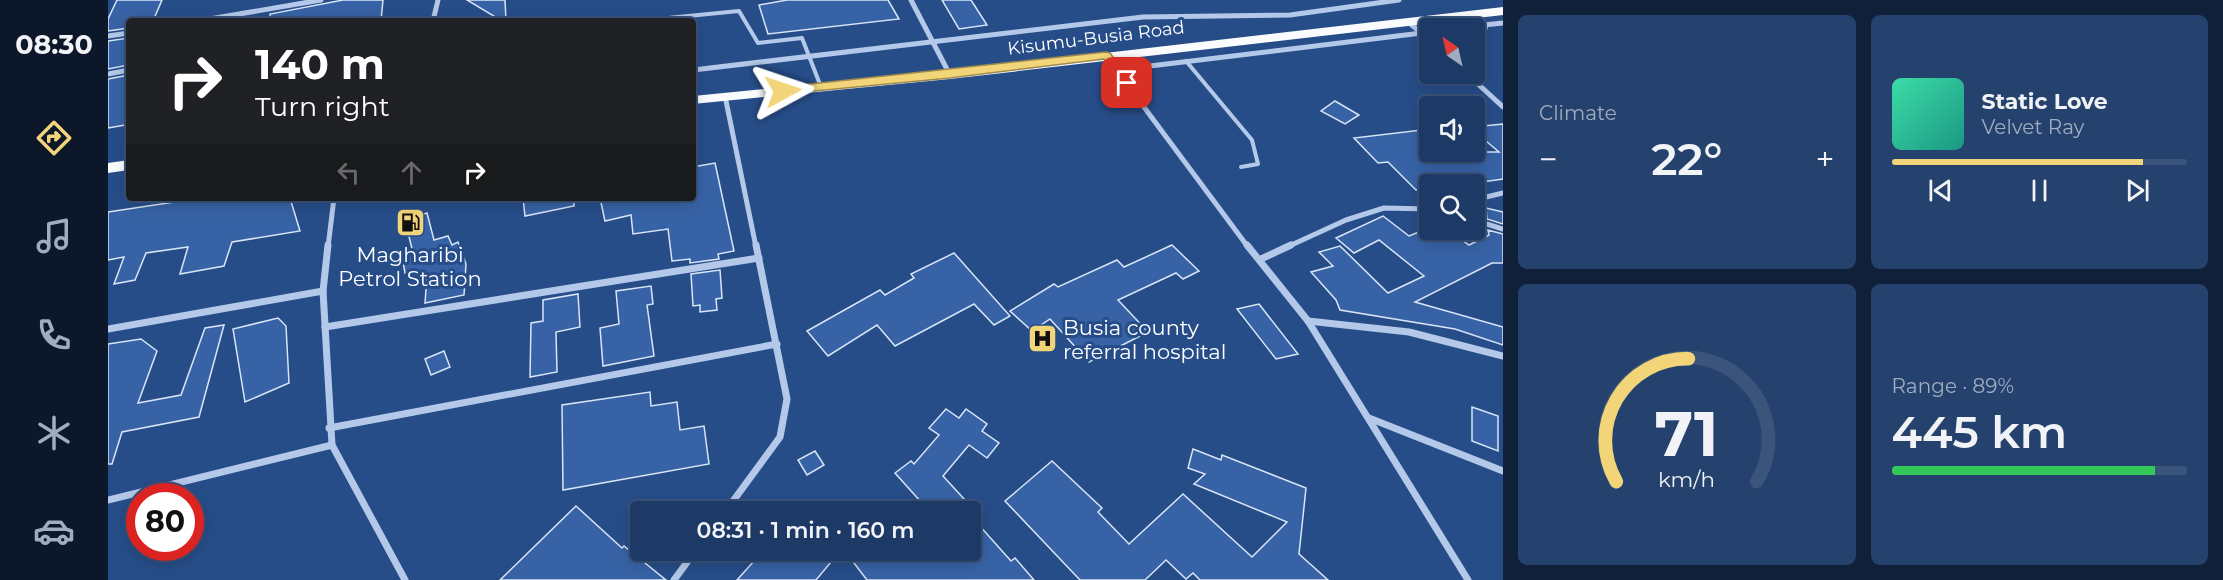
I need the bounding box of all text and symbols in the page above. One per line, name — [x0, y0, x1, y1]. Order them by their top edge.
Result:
street label: Kisumu-Busia Road — [1006, 16, 1186, 60]
north arrow — [1419, 18, 1485, 84]
map controls — [1419, 18, 1485, 240]
text: 08:30 — [15, 28, 93, 61]
text: 140 m — [255, 38, 385, 90]
icon: right — [156, 42, 234, 120]
pin — [1101, 57, 1152, 108]
position arrow — [751, 59, 815, 123]
icon: arrive — [1110, 66, 1143, 99]
text: Static Love — [1982, 88, 2108, 115]
text: Turn right — [255, 90, 390, 123]
button: sound — [1419, 96, 1485, 162]
text: Climate — [1539, 101, 1617, 125]
text: Velvet Ray — [1982, 115, 2084, 139]
icon: directions — [33, 117, 75, 159]
text: 22° — [1651, 131, 1722, 186]
text: − — [1539, 139, 1558, 179]
text: + — [1816, 139, 1835, 179]
icon: left — [332, 156, 365, 189]
icon: ahead — [395, 156, 428, 189]
icon: right — [458, 156, 491, 189]
button: search — [1419, 174, 1485, 240]
icon: previous — [1924, 174, 1957, 207]
icon: pause — [2023, 174, 2056, 207]
icon: next — [2121, 174, 2154, 207]
fuel station icon: Magharibi Petrol Station — [394, 207, 426, 239]
icon: music — [33, 215, 75, 257]
place label: Magharibi Petrol Station — [338, 242, 482, 291]
icon: phone — [33, 314, 75, 356]
place label: Busia county referral hospital — [1063, 315, 1226, 364]
hospital icon: Busia county referral hospital — [1026, 323, 1058, 355]
text: Range · 89% — [1892, 374, 2014, 398]
text: 71 — [1655, 396, 1719, 472]
text: 445 km — [1892, 404, 2067, 459]
icon: climate — [33, 412, 75, 454]
text: km/h — [1658, 466, 1715, 492]
speed limit sign: 80 — [126, 483, 204, 561]
icon: car — [33, 510, 75, 552]
text: 08:31 · 1 min · 160 m — [697, 517, 914, 544]

